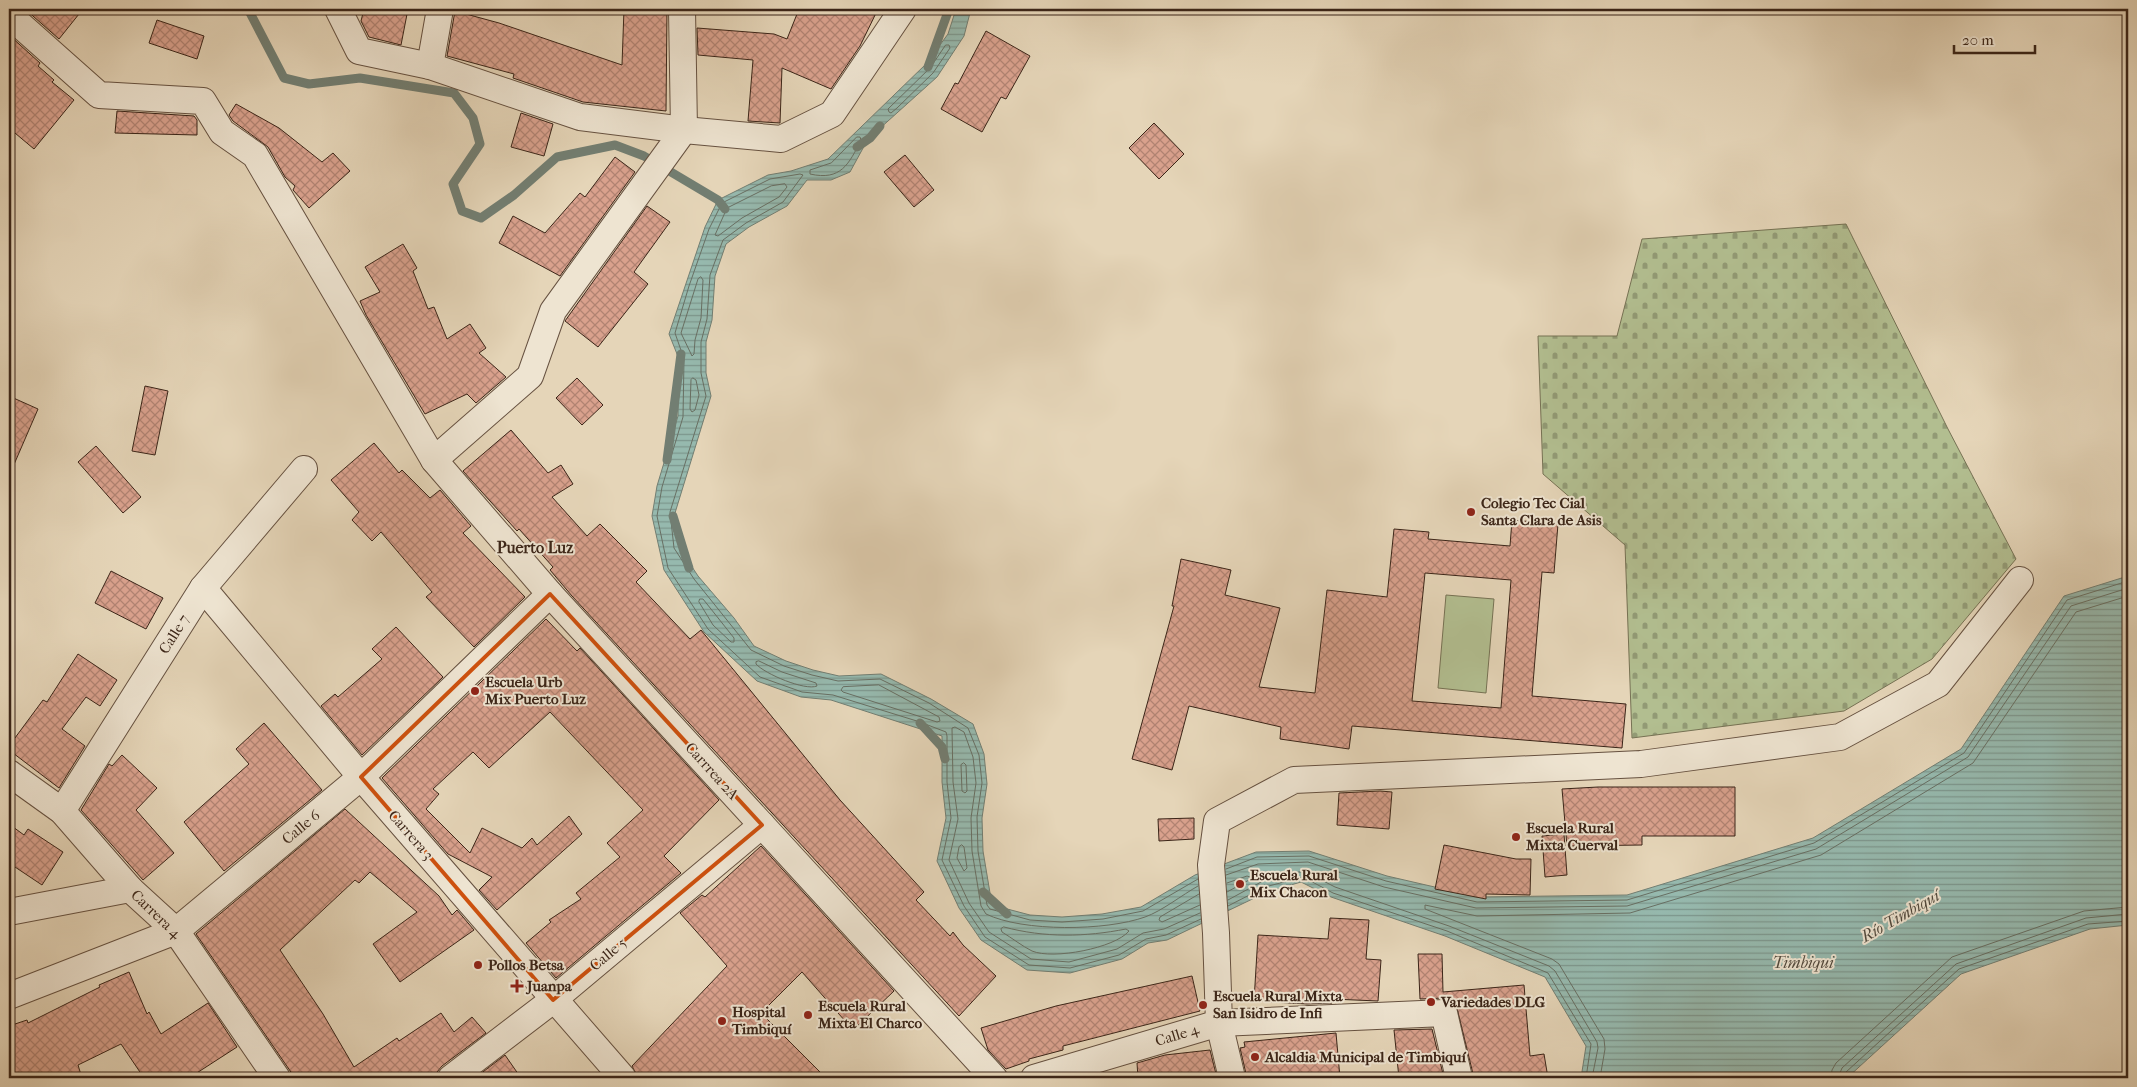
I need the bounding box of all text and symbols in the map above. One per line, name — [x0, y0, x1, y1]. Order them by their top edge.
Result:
scale bar — [1954, 22, 2036, 54]
text: 20 m — [1962, 31, 1994, 49]
place label: Colegio Tec Cial Santa Clara de Asis — [1481, 494, 1602, 529]
marker: Colegio Tec Cial Santa Clara de Asis — [1465, 506, 1477, 518]
district label: Puerto Luz — [497, 538, 574, 557]
street label: Calle 7 — [155, 611, 193, 657]
place label: Escuela Urb Mix Puerto Luz — [484, 673, 586, 708]
marker: Escuela Urb Mix Puerto Luz — [469, 685, 481, 697]
street label: Carrrea 2A — [682, 739, 743, 804]
street label: Calle 6 — [278, 805, 324, 848]
street label: Carrera 3 — [385, 807, 437, 863]
place label: Escuela Rural Mixta Cuerval — [1525, 819, 1619, 854]
marker: Escuela Rural Mixta Cuerval — [1510, 831, 1522, 843]
place label: Escuela Rural Mix Chacon — [1249, 866, 1339, 901]
marker: Escuela Rural Mix Chacon — [1234, 878, 1246, 890]
water label: Río Timbiquí — [1857, 884, 1946, 947]
street label: Carrera 4 — [127, 886, 186, 943]
street label: Calle 5 — [586, 933, 630, 975]
water label: Timbiqui — [1772, 953, 1835, 972]
place label: Pollos Betsa — [488, 956, 565, 974]
marker: Pollos Betsa — [472, 959, 484, 971]
place label: Juanpa — [525, 977, 573, 995]
marker: Juanpa — [511, 980, 523, 992]
place label: Escuela Rural Mixta San Isidro de Infi — [1213, 987, 1344, 1022]
place label: Variedades DLG — [1440, 993, 1546, 1011]
marker: Variedades DLG — [1425, 996, 1437, 1008]
place label: Escuela Rural Mixta El Charco — [817, 997, 922, 1032]
marker: Escuela Rural Mixta San Isidro de Infi — [1197, 999, 1209, 1011]
place label: Hospital Timbiquí — [731, 1003, 792, 1038]
marker: Escuela Rural Mixta El Charco — [802, 1009, 814, 1021]
marker: Hospital Timbiquí — [716, 1015, 728, 1027]
street label: Calle 4 — [1153, 1020, 1202, 1050]
place label: Alcaldia Municipal de Timbiquí — [1264, 1048, 1467, 1066]
marker: Alcaldia Municipal de Timbiquí — [1249, 1051, 1261, 1063]

